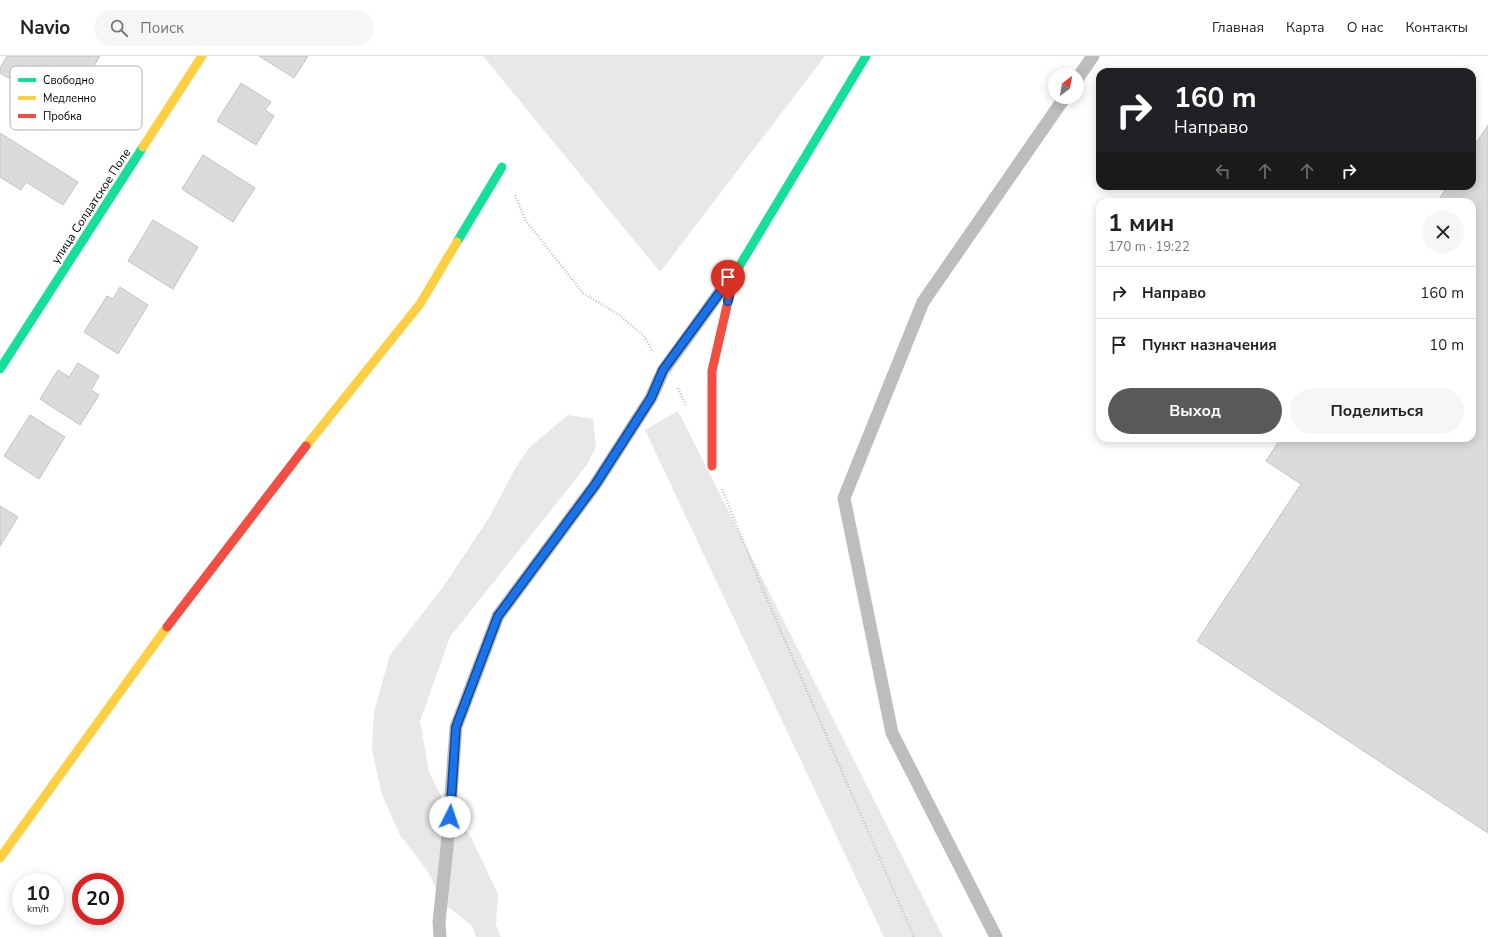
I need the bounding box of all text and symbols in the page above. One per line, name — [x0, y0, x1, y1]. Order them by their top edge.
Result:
search box — [94, 10, 374, 46]
text: Navio — [20, 15, 70, 41]
icon: search — [108, 17, 130, 39]
text: Поиск — [140, 18, 184, 38]
text: Главная — [1212, 18, 1264, 37]
text: Карта — [1286, 18, 1325, 37]
text: О нас — [1347, 18, 1383, 37]
text: Контакты — [1405, 18, 1468, 37]
legend — [10, 66, 142, 130]
north arrow — [1048, 68, 1084, 104]
map controls — [1048, 68, 1084, 104]
text: Свободно — [43, 73, 94, 88]
text: 160 m — [1174, 79, 1257, 117]
icon: right — [1108, 84, 1160, 136]
text: Медленно — [43, 91, 96, 106]
text: Пробка — [43, 109, 82, 124]
text: Направо — [1174, 115, 1248, 139]
street label: улица Солдатское Поле — [48, 145, 134, 267]
icon: left — [1212, 160, 1234, 182]
icon: ahead — [1254, 160, 1276, 182]
icon: ahead — [1296, 160, 1318, 182]
icon: right — [1338, 160, 1360, 182]
text: 1 мин — [1108, 207, 1174, 239]
button: close — [1422, 211, 1464, 253]
text: 170 m · 19:22 — [1108, 238, 1190, 256]
pin — [711, 260, 745, 301]
icon: arrive — [717, 266, 739, 288]
icon: right — [1108, 282, 1130, 304]
text: Направо — [1142, 283, 1206, 303]
text: 160 m — [1420, 283, 1464, 303]
icon: arrive — [1108, 334, 1130, 356]
text: Пункт назначения — [1142, 335, 1277, 355]
text: 10 m — [1429, 335, 1464, 355]
button: Выход — [1108, 388, 1282, 434]
button: Поделиться — [1290, 388, 1464, 434]
position arrow — [429, 796, 471, 838]
speed limit sign: 20 — [72, 873, 124, 925]
text: 10 — [26, 880, 50, 907]
text: km/h — [27, 902, 49, 916]

